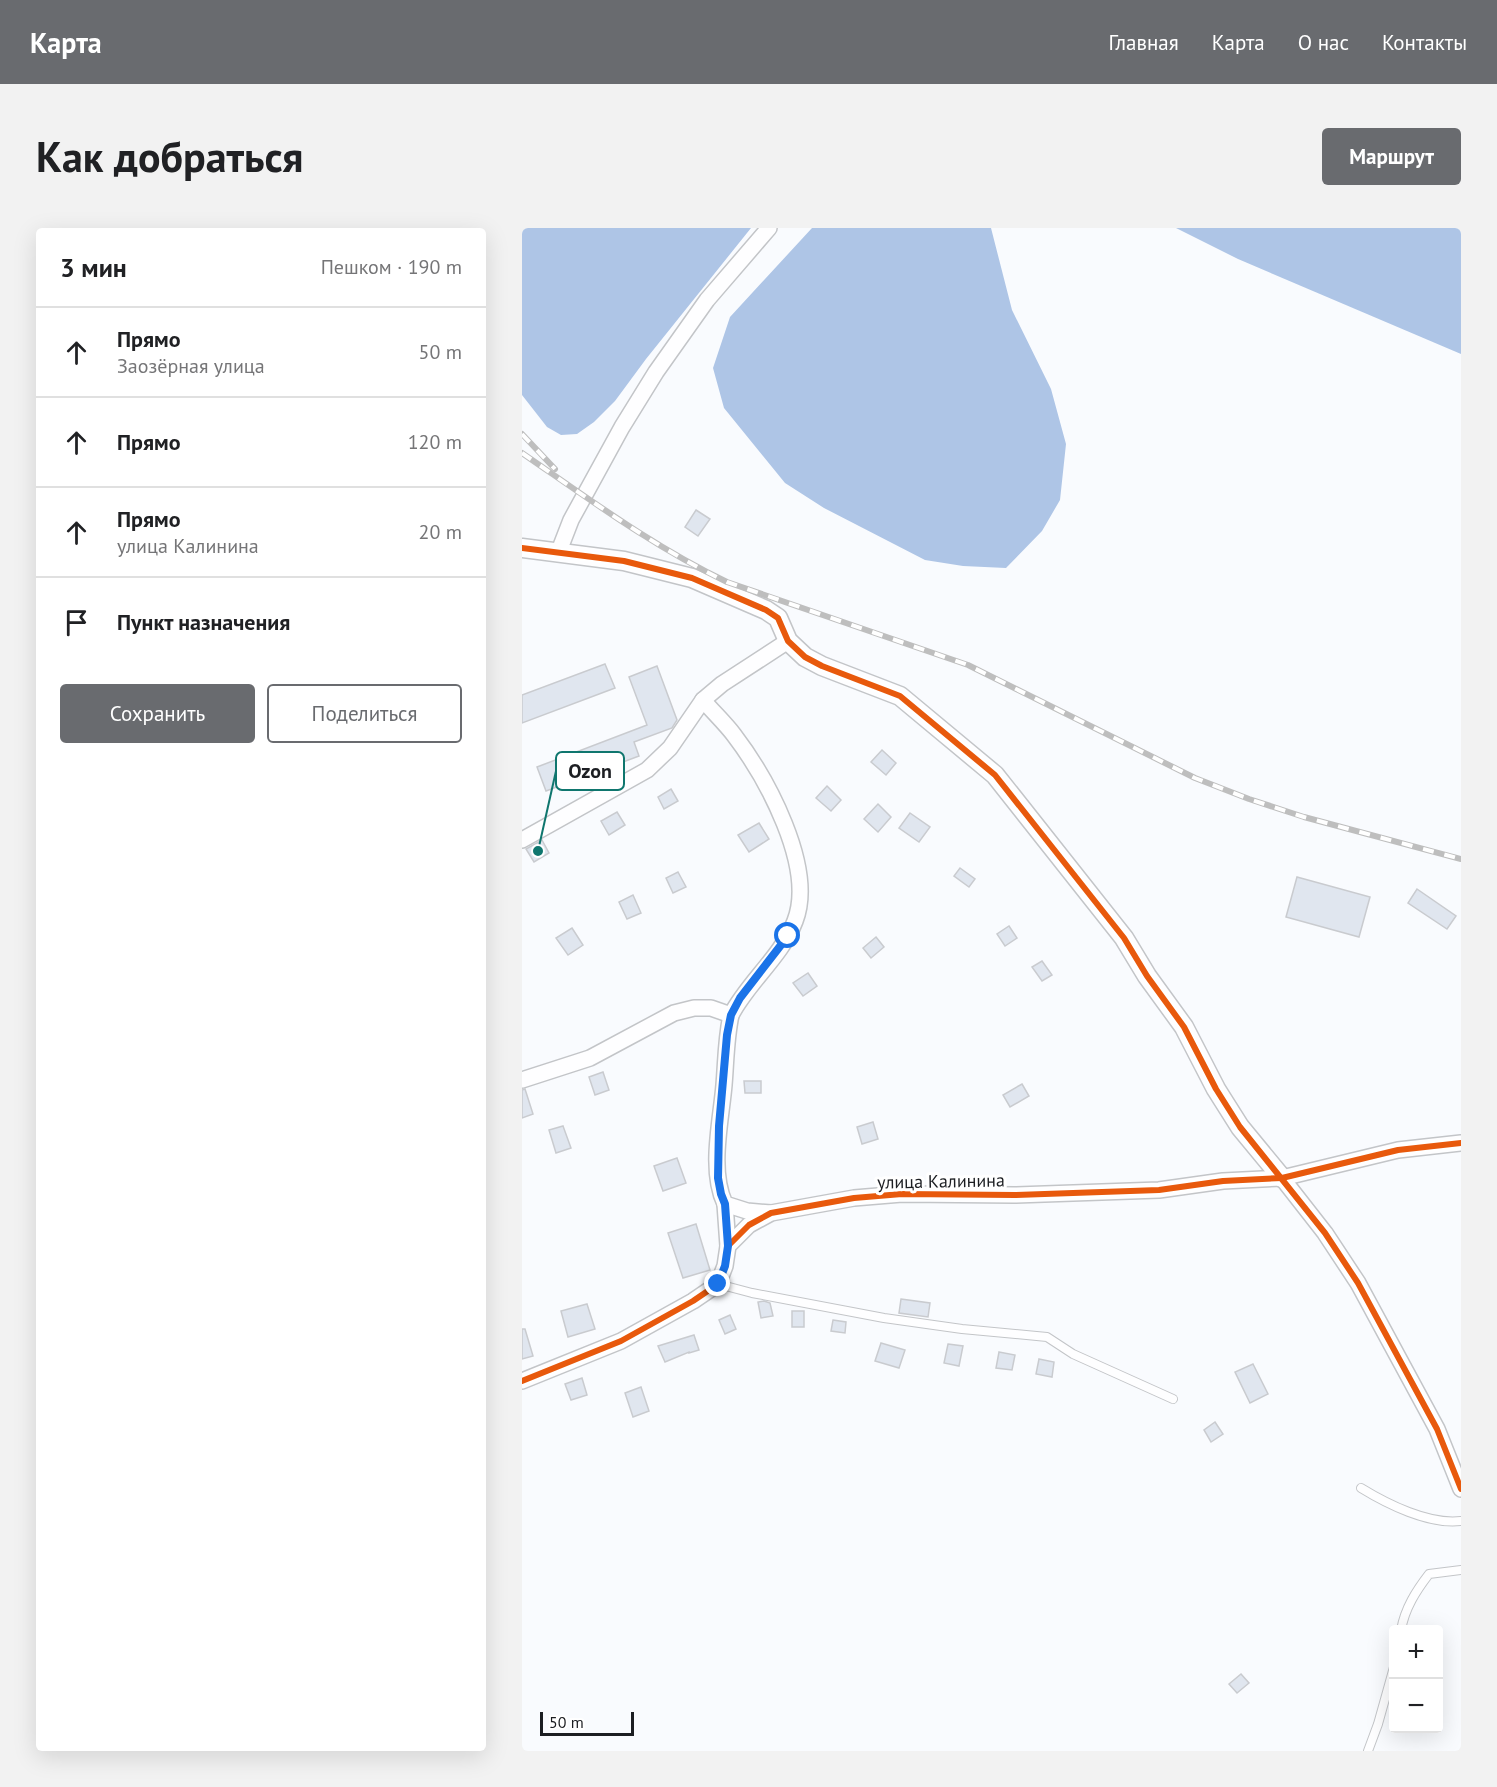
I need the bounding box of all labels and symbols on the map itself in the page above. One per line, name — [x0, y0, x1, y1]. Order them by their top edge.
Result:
callout: Ozon — [556, 752, 624, 790]
text: Ozon — [568, 758, 612, 784]
route start — [774, 922, 800, 948]
street label: улица Калинина — [877, 1168, 1005, 1194]
route end — [704, 1270, 730, 1296]
scale bar — [540, 1709, 634, 1736]

